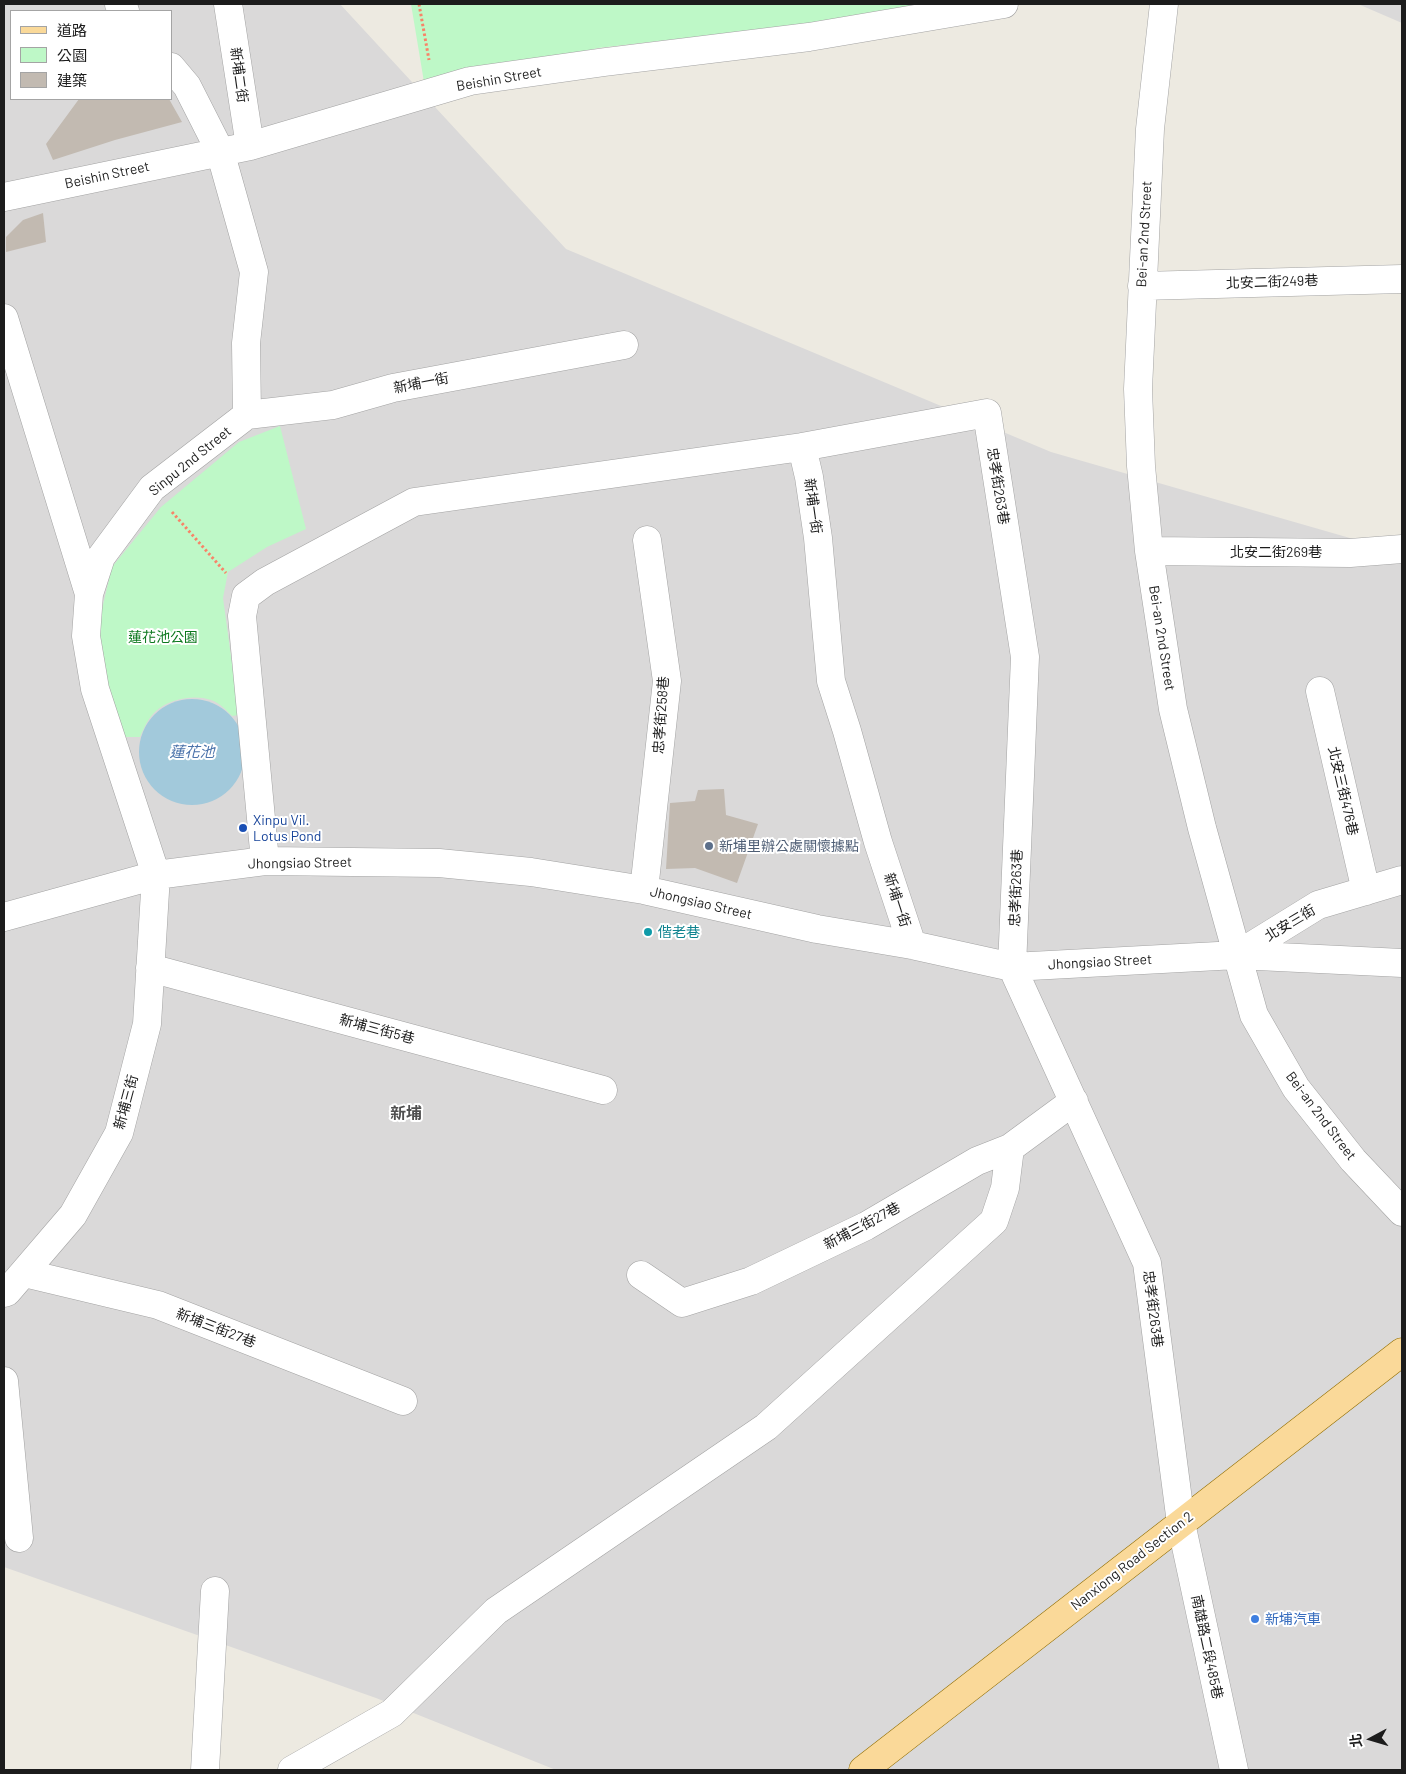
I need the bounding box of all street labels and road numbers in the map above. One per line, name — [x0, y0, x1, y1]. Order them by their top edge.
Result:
street label: 新埔二街 — [227, 46, 251, 104]
street label: Beishin Street — [455, 63, 543, 95]
street label: Beishin Street — [63, 158, 151, 192]
street label: Bei-an 2nd Street — [1133, 180, 1155, 288]
street label: 北安二街249巷 — [1225, 272, 1319, 292]
street label: 新埔一街 — [392, 369, 450, 397]
street label: Sinpu 2nd Street — [145, 423, 235, 499]
street label: 忠孝街263巷 — [984, 446, 1012, 526]
street label: 新埔一街 — [801, 477, 825, 535]
street label: 北安二街269巷 — [1230, 544, 1322, 560]
street label: Bei-an 2nd Street — [1145, 584, 1179, 692]
street label: 忠孝街258巷 — [650, 676, 672, 754]
street label: 北安三街476巷 — [1325, 745, 1361, 837]
street label: 忠孝街263巷 — [1006, 849, 1026, 927]
street label: Jhongsiao Street — [248, 854, 352, 872]
street label: 新埔一街 — [880, 871, 914, 929]
street label: Jhongsiao Street — [648, 883, 754, 923]
street label: 北安三街 — [1262, 901, 1318, 945]
street label: Jhongsiao Street — [1048, 951, 1152, 973]
street label: 新埔三街5巷 — [338, 1011, 416, 1047]
street label: Bei-an 2nd Street — [1282, 1068, 1360, 1164]
street label: 新埔三街 — [111, 1073, 141, 1131]
street label: 新埔三街27巷 — [821, 1199, 903, 1253]
street label: 忠孝街263巷 — [1140, 1269, 1166, 1349]
street label: 新埔三街27巷 — [174, 1305, 258, 1351]
street label: Nanxiong Road Section 2 — [1067, 1508, 1197, 1614]
street label: 南雄路二段485巷 — [1188, 1593, 1226, 1701]

